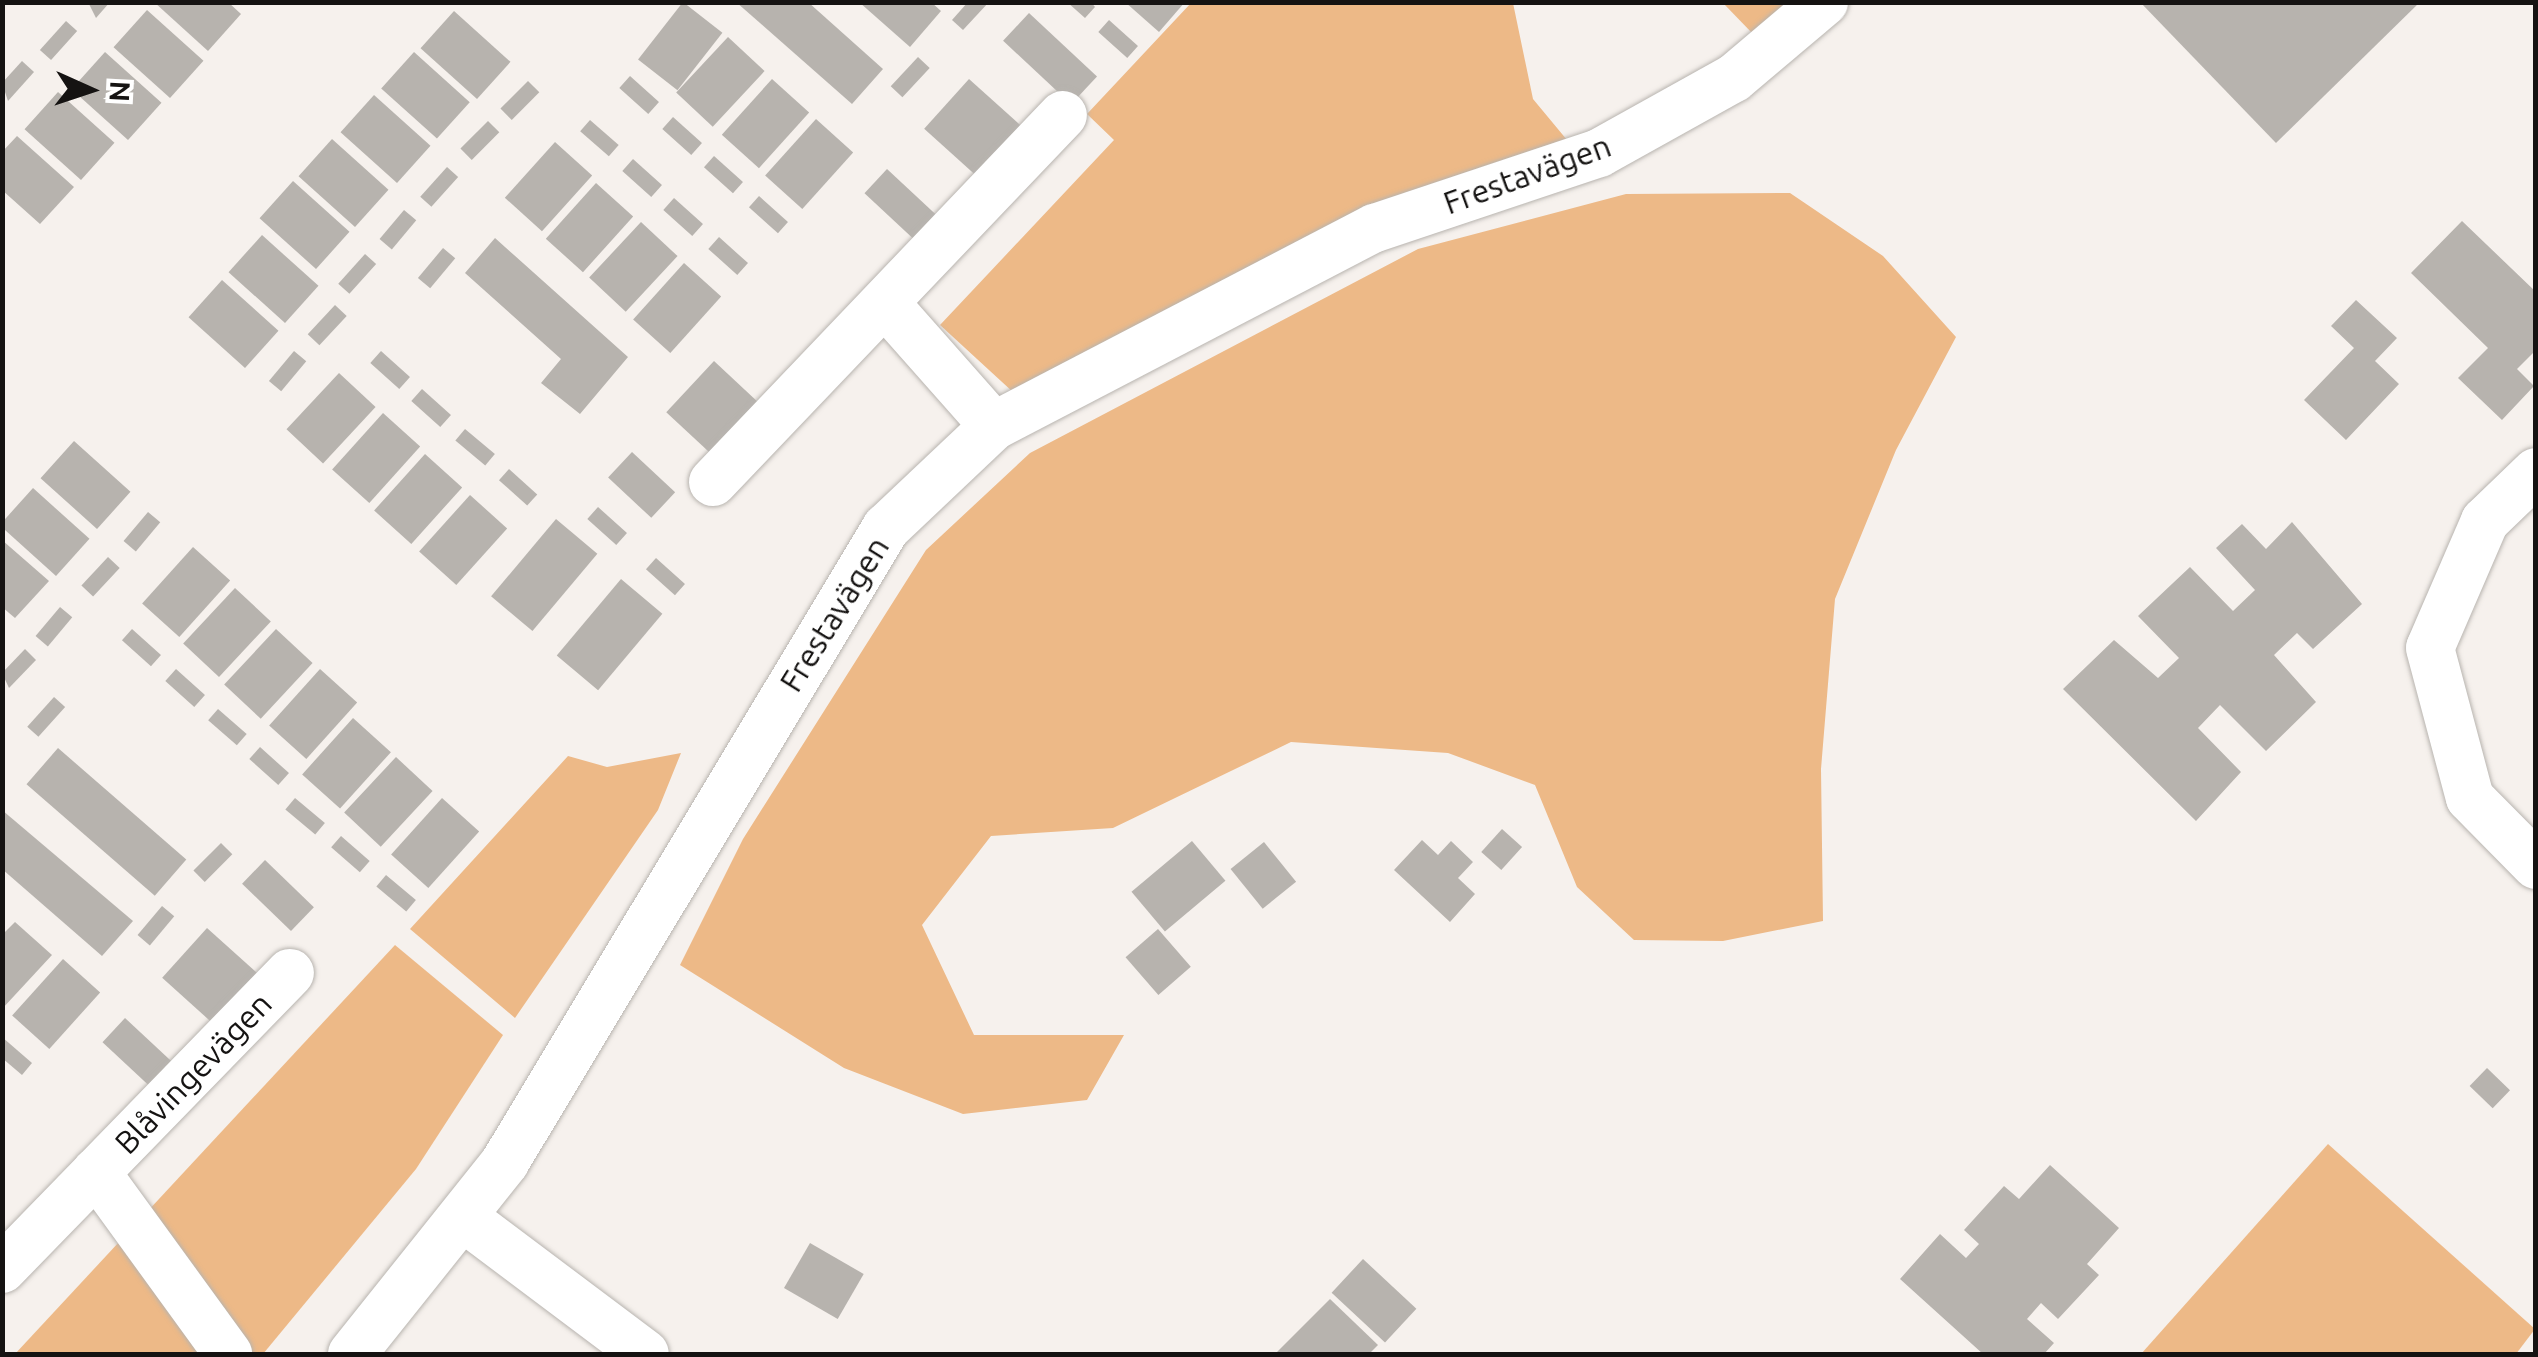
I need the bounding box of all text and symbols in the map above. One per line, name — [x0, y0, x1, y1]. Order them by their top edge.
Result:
north arrow — [40, 40, 140, 140]
text: N — [104, 80, 136, 103]
street label: Frestavägen — [1438, 126, 1616, 222]
street label: Frestavägen — [771, 530, 897, 698]
street label: Blåvingevägen — [106, 984, 280, 1162]

